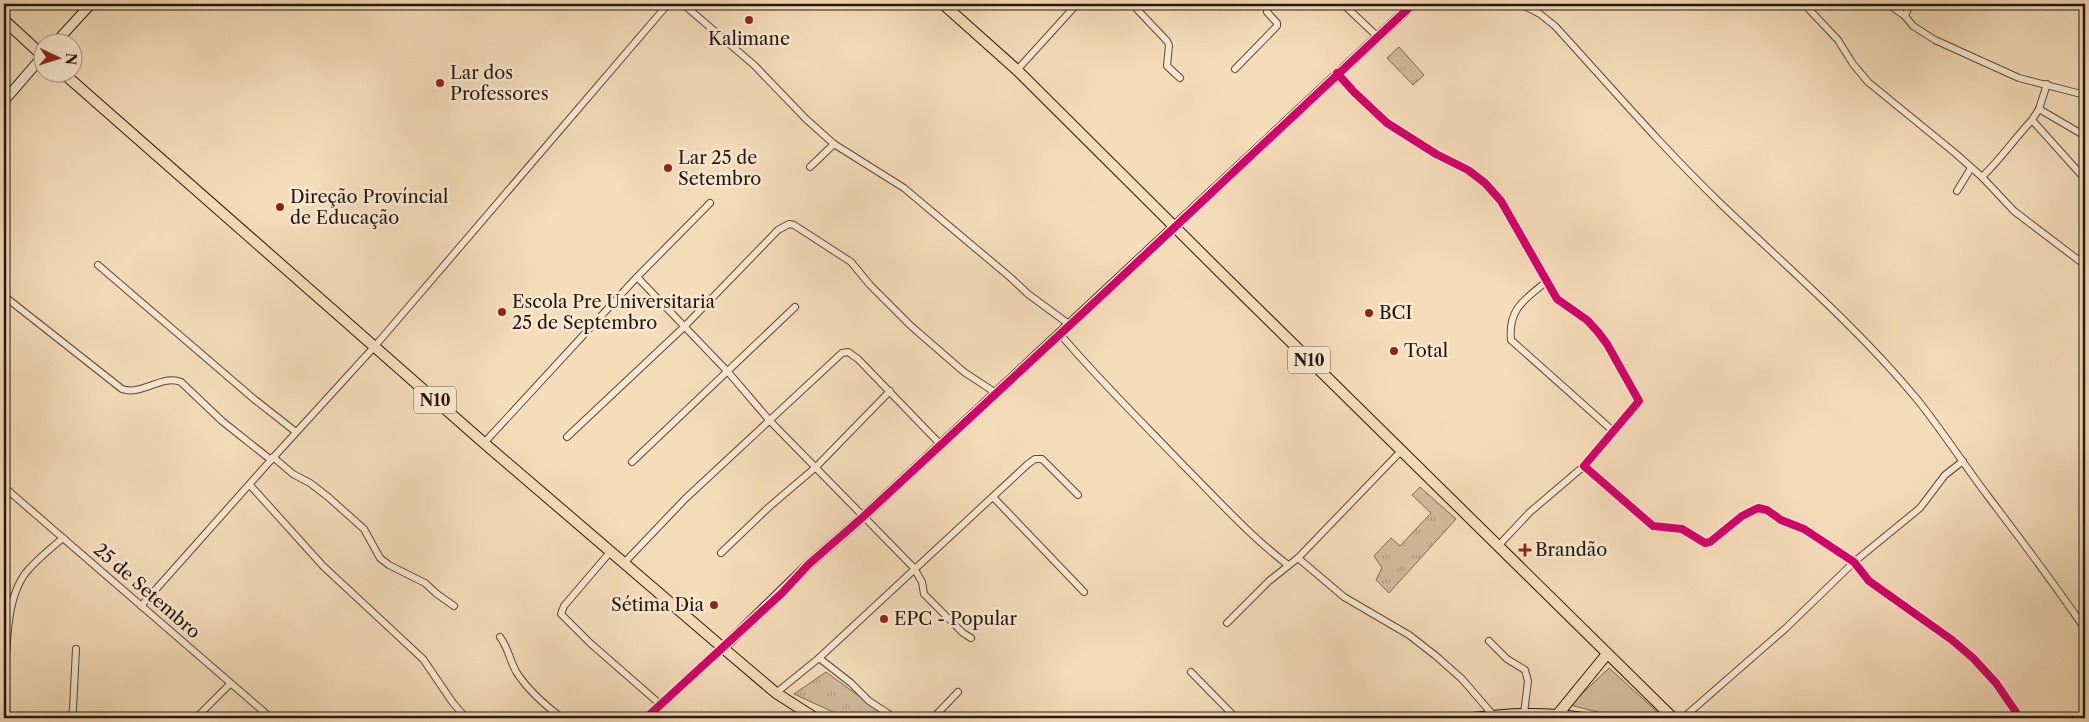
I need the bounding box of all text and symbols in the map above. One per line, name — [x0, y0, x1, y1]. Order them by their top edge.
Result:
marker: Kalimane — [743, 14, 755, 26]
place label: Kalimane — [708, 28, 790, 50]
north arrow — [32, 32, 82, 82]
text: N — [62, 52, 80, 66]
place label: Lar dos Professores — [450, 62, 548, 105]
marker: Lar dos Professores — [434, 77, 446, 89]
place label: Lar 25 de Setembro — [678, 147, 761, 190]
marker: Lar 25 de Setembro — [662, 162, 674, 174]
place label: Direção Províncial de Educação — [290, 186, 448, 229]
marker: Direção Províncial de Educação — [274, 201, 286, 213]
place label: Escola Pre Universitaria 25 de Septembro — [512, 291, 715, 334]
place label: BCI — [1379, 302, 1412, 324]
marker: Escola Pre Universitaria 25 de Septembro — [496, 306, 508, 318]
marker: BCI — [1363, 307, 1375, 319]
place label: Total — [1404, 340, 1448, 362]
marker: Total — [1388, 345, 1400, 357]
road number: N10 — [1288, 346, 1330, 374]
road number: N10 — [414, 386, 456, 414]
street label: 25 de Setembro — [89, 539, 205, 643]
place label: Brandão — [1535, 539, 1607, 561]
marker: Brandão — [1519, 544, 1531, 556]
place label: Sétima Dia — [611, 594, 705, 616]
marker: Sétima Dia — [708, 599, 720, 611]
place label: EPC - Popular — [894, 608, 1017, 630]
marker: EPC - Popular — [878, 613, 890, 625]

